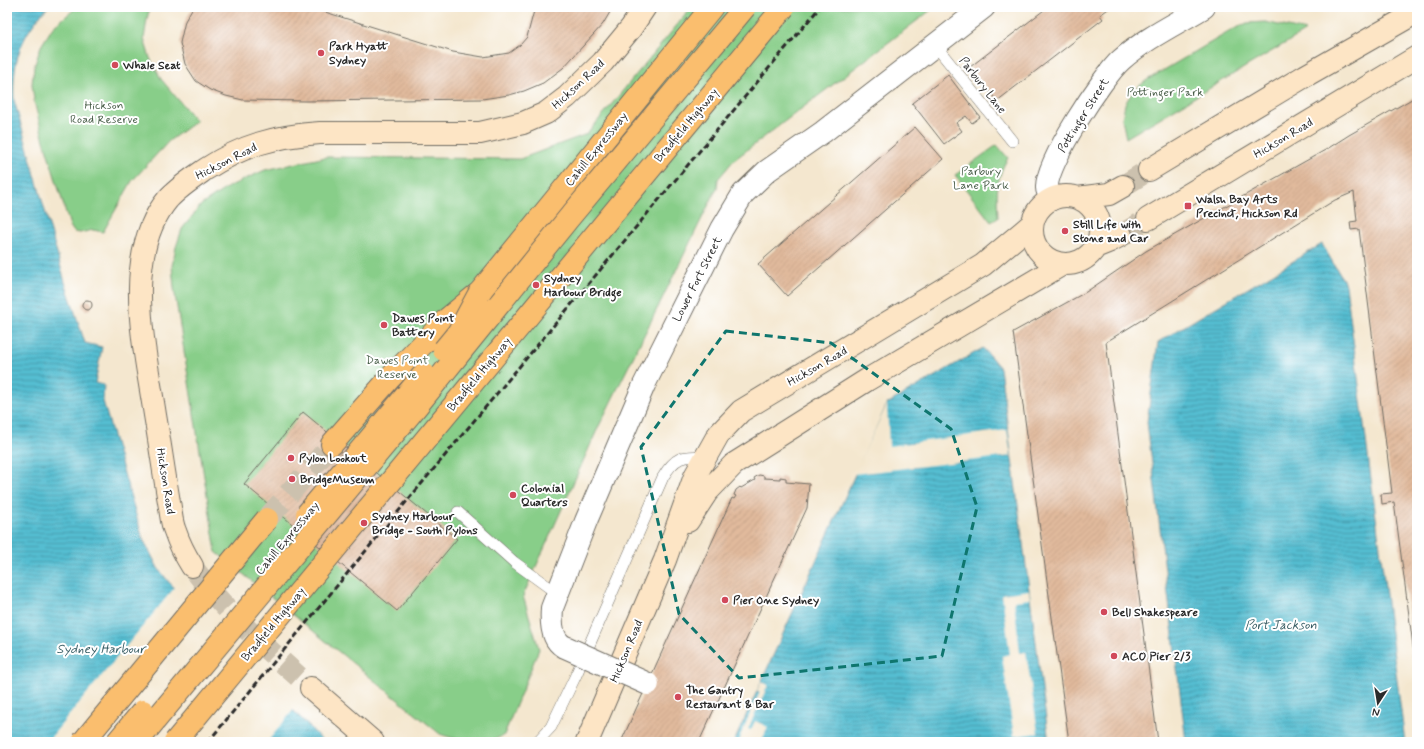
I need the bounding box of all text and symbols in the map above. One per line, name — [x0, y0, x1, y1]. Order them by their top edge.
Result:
place label: Park Hyatt Sydney — [329, 39, 389, 69]
marker: Park Hyatt Sydney — [316, 48, 326, 58]
street label: Parbury Lane — [955, 54, 1009, 117]
street label: Hickson Road — [549, 56, 609, 113]
place label: Whale Seat — [122, 58, 181, 74]
marker: Whale Seat — [110, 60, 120, 70]
street label: Pottinger Street — [1054, 75, 1114, 156]
street label: Bradfield Highway — [651, 85, 723, 166]
park label: Pottinger Park — [1127, 85, 1203, 102]
park label: Hickson Road Reserve — [70, 98, 138, 128]
street label: Cahill Expressway — [562, 109, 632, 190]
street label: Hickson Road — [1251, 115, 1316, 163]
street label: Hickson Road — [193, 140, 260, 184]
park label: Parbury Lane Park — [953, 164, 1009, 194]
place label: Walsh Bay Arts Precinct, Hickson Rd — [1195, 192, 1298, 222]
marker: Walsh Bay Arts Precinct, Hickson Rd — [1183, 201, 1193, 211]
place label: Still Life with Stone and Car — [1073, 217, 1148, 247]
marker: Still Life with Stone and Car — [1060, 226, 1070, 236]
street label: Lower Fort Street — [669, 234, 726, 325]
place label: Sydney Harbour Bridge — [544, 271, 622, 302]
marker: Sydney Harbour Bridge — [531, 280, 541, 290]
place label: Dawes Point Battery — [392, 311, 455, 341]
marker: Dawes Point Battery — [379, 320, 389, 330]
street label: Bradfield Highway — [444, 334, 516, 415]
street label: Hickson Road — [785, 343, 850, 390]
park label: Dawes Point Reserve — [366, 353, 429, 383]
street label: Hickson Road — [152, 447, 178, 515]
place label: Pylon Lookout — [299, 451, 368, 467]
marker: Pylon Lookout — [286, 453, 296, 463]
place label: BridgeMuseum — [300, 472, 375, 488]
marker: BridgeMuseum — [287, 474, 297, 484]
place label: Colonial Quarters — [521, 481, 568, 511]
marker: Colonial Quarters — [508, 490, 518, 500]
street label: Cahill Expressway — [252, 499, 323, 579]
place label: Sydney Harbour Bridge - South Pylons — [372, 509, 478, 539]
marker: Sydney Harbour Bridge - South Pylons — [359, 518, 369, 528]
street label: Bradfield Highway — [238, 584, 310, 665]
place label: Pier One Sydney — [733, 593, 819, 609]
marker: Pier One Sydney — [720, 595, 730, 605]
place label: Bell Shakespeare — [1112, 605, 1198, 621]
marker: Bell Shakespeare — [1099, 607, 1109, 617]
water label: Port Jackson — [1245, 617, 1317, 634]
street label: Hickson Road — [607, 618, 647, 685]
water label: Sydney Harbour — [57, 641, 147, 658]
place label: ACO Pier 2/3 — [1122, 649, 1191, 665]
marker: ACO Pier 2/3 — [1109, 651, 1119, 661]
place label: The Gantry Restaurant & Bar — [686, 683, 775, 713]
north arrow — [1358, 683, 1398, 723]
marker: The Gantry Restaurant & Bar — [673, 692, 683, 702]
text: N — [1371, 704, 1381, 719]

